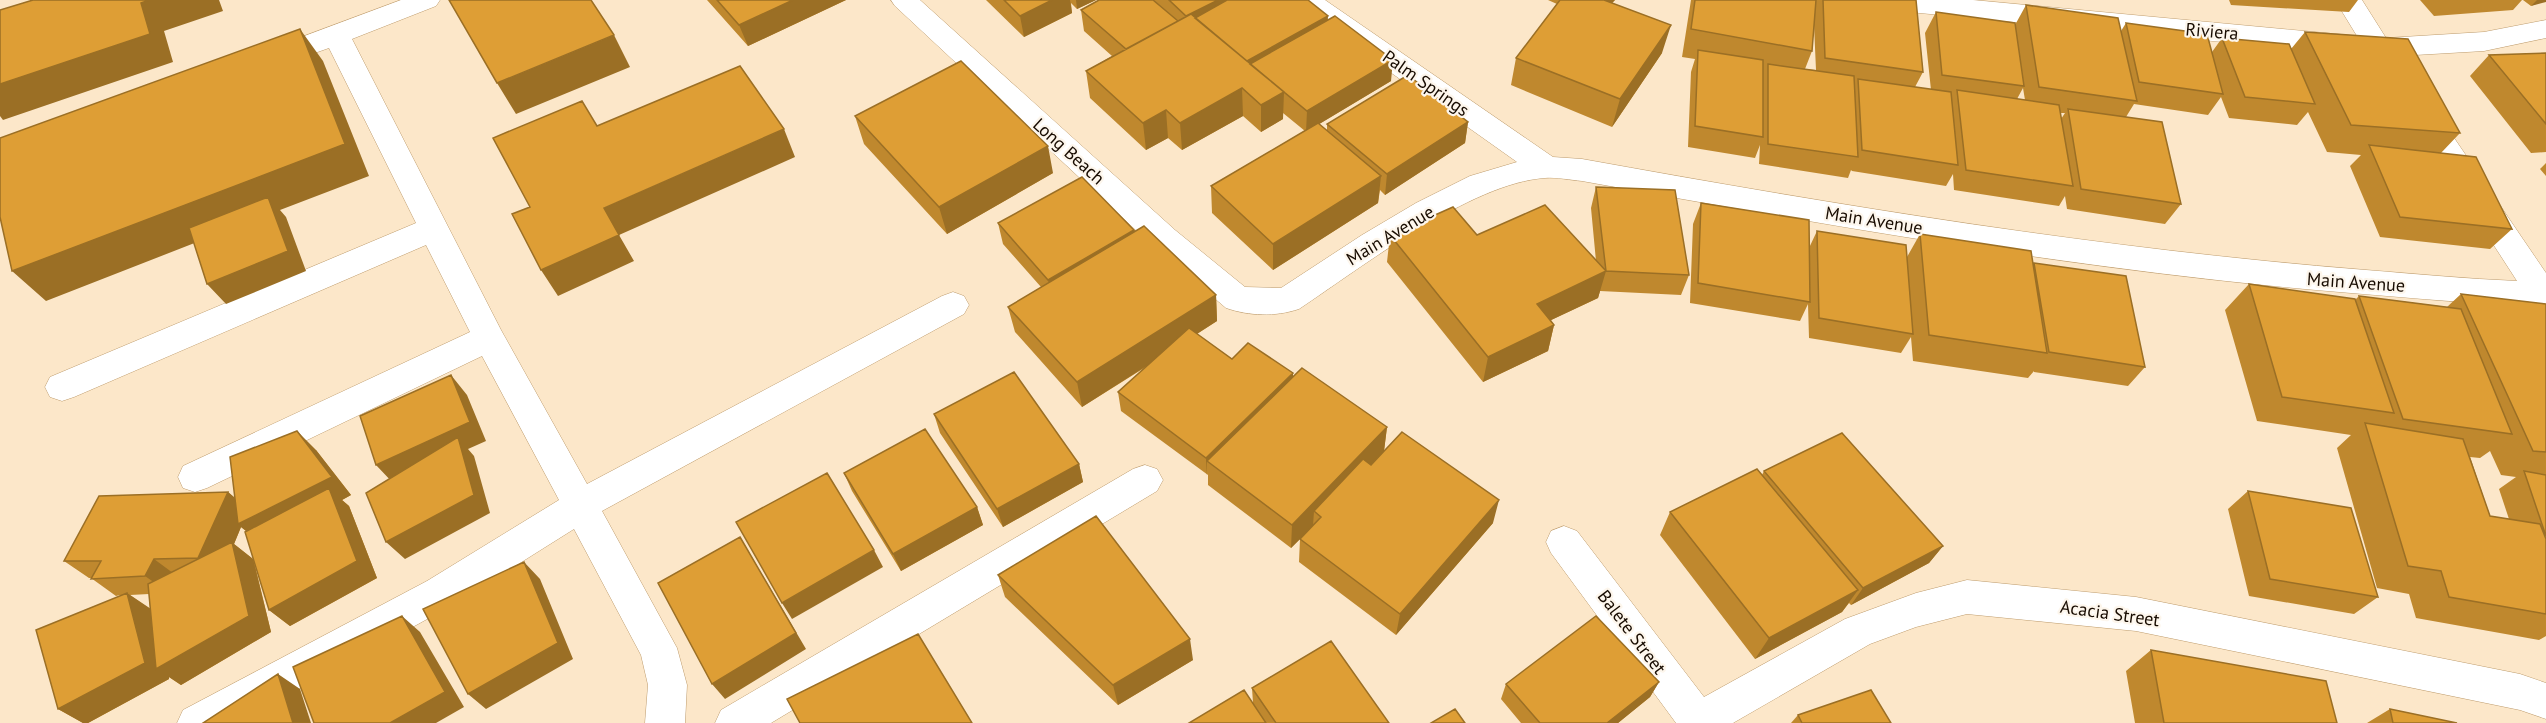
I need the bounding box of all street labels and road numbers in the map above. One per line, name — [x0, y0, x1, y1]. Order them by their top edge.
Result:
street label: Riviera — [2184, 17, 2240, 45]
street label: Palm Springs — [1378, 45, 1474, 121]
street label: Long Beach — [1028, 113, 1110, 189]
street label: Main Avenue — [1342, 200, 1438, 270]
street label: Main Avenue — [1824, 201, 1924, 239]
street label: Main Avenue — [2306, 267, 2406, 297]
street label: Balete Street — [1593, 585, 1671, 679]
street label: Acacia Street — [2059, 595, 2161, 631]

